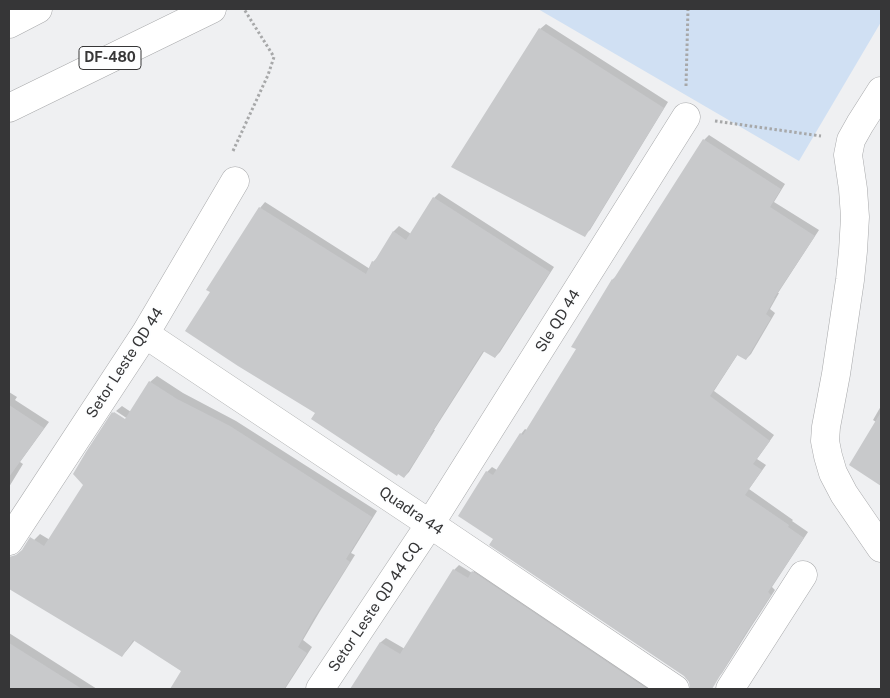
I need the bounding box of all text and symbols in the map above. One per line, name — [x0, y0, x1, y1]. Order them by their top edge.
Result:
road number: DF-480 — [79, 46, 141, 70]
street label: Sle QD 44 — [532, 286, 584, 356]
street label: Setor Leste QD 44 — [83, 304, 167, 422]
street label: Quadra 44 — [375, 483, 447, 539]
street label: Setor Leste QD 44 CQ — [325, 538, 425, 676]

